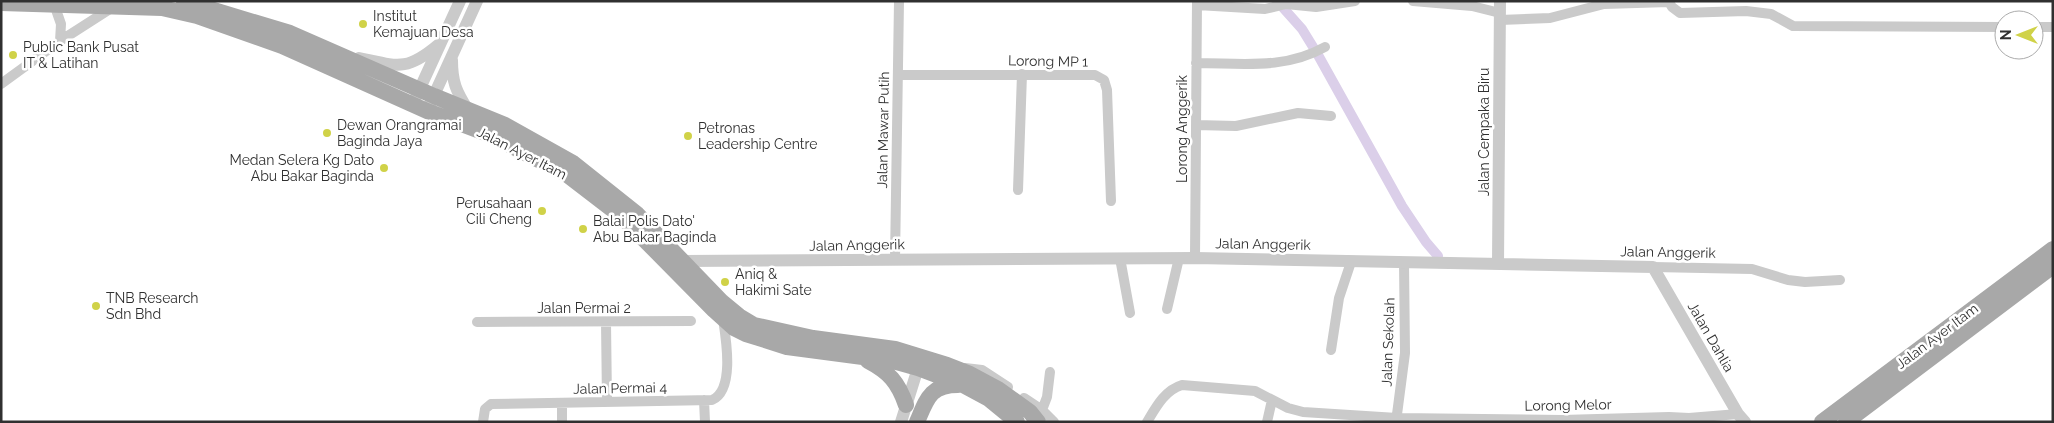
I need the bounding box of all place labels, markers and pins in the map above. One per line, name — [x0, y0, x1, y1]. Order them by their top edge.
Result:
place label: Institut Kemajuan Desa — [373, 8, 474, 40]
marker: Institut Kemajuan Desa — [357, 18, 369, 30]
place label: Public Bank Pusat IT & Latihan — [23, 39, 139, 71]
marker: Public Bank Pusat IT & Latihan — [7, 49, 19, 61]
place label: Dewan Orangramai Baginda Jaya — [337, 117, 461, 149]
place label: Petronas Leadership Centre — [698, 120, 817, 152]
marker: Dewan Orangramai Baginda Jaya — [321, 127, 333, 139]
marker: Petronas Leadership Centre — [682, 130, 694, 142]
place label: Medan Selera Kg Dato Abu Bakar Baginda — [229, 152, 374, 184]
marker: Medan Selera Kg Dato Abu Bakar Baginda — [378, 162, 390, 174]
place label: Perusahaan Cili Cheng — [456, 195, 532, 227]
marker: Perusahaan Cili Cheng — [536, 205, 548, 217]
place label: Balai Polis Dato' Abu Bakar Baginda — [593, 213, 716, 245]
marker: Balai Polis Dato' Abu Bakar Baginda — [577, 223, 589, 235]
place label: Aniq & Hakimi Sate — [735, 266, 812, 298]
marker: Aniq & Hakimi Sate — [719, 276, 731, 288]
place label: TNB Research Sdn Bhd — [106, 290, 199, 322]
marker: TNB Research Sdn Bhd — [90, 300, 102, 312]

